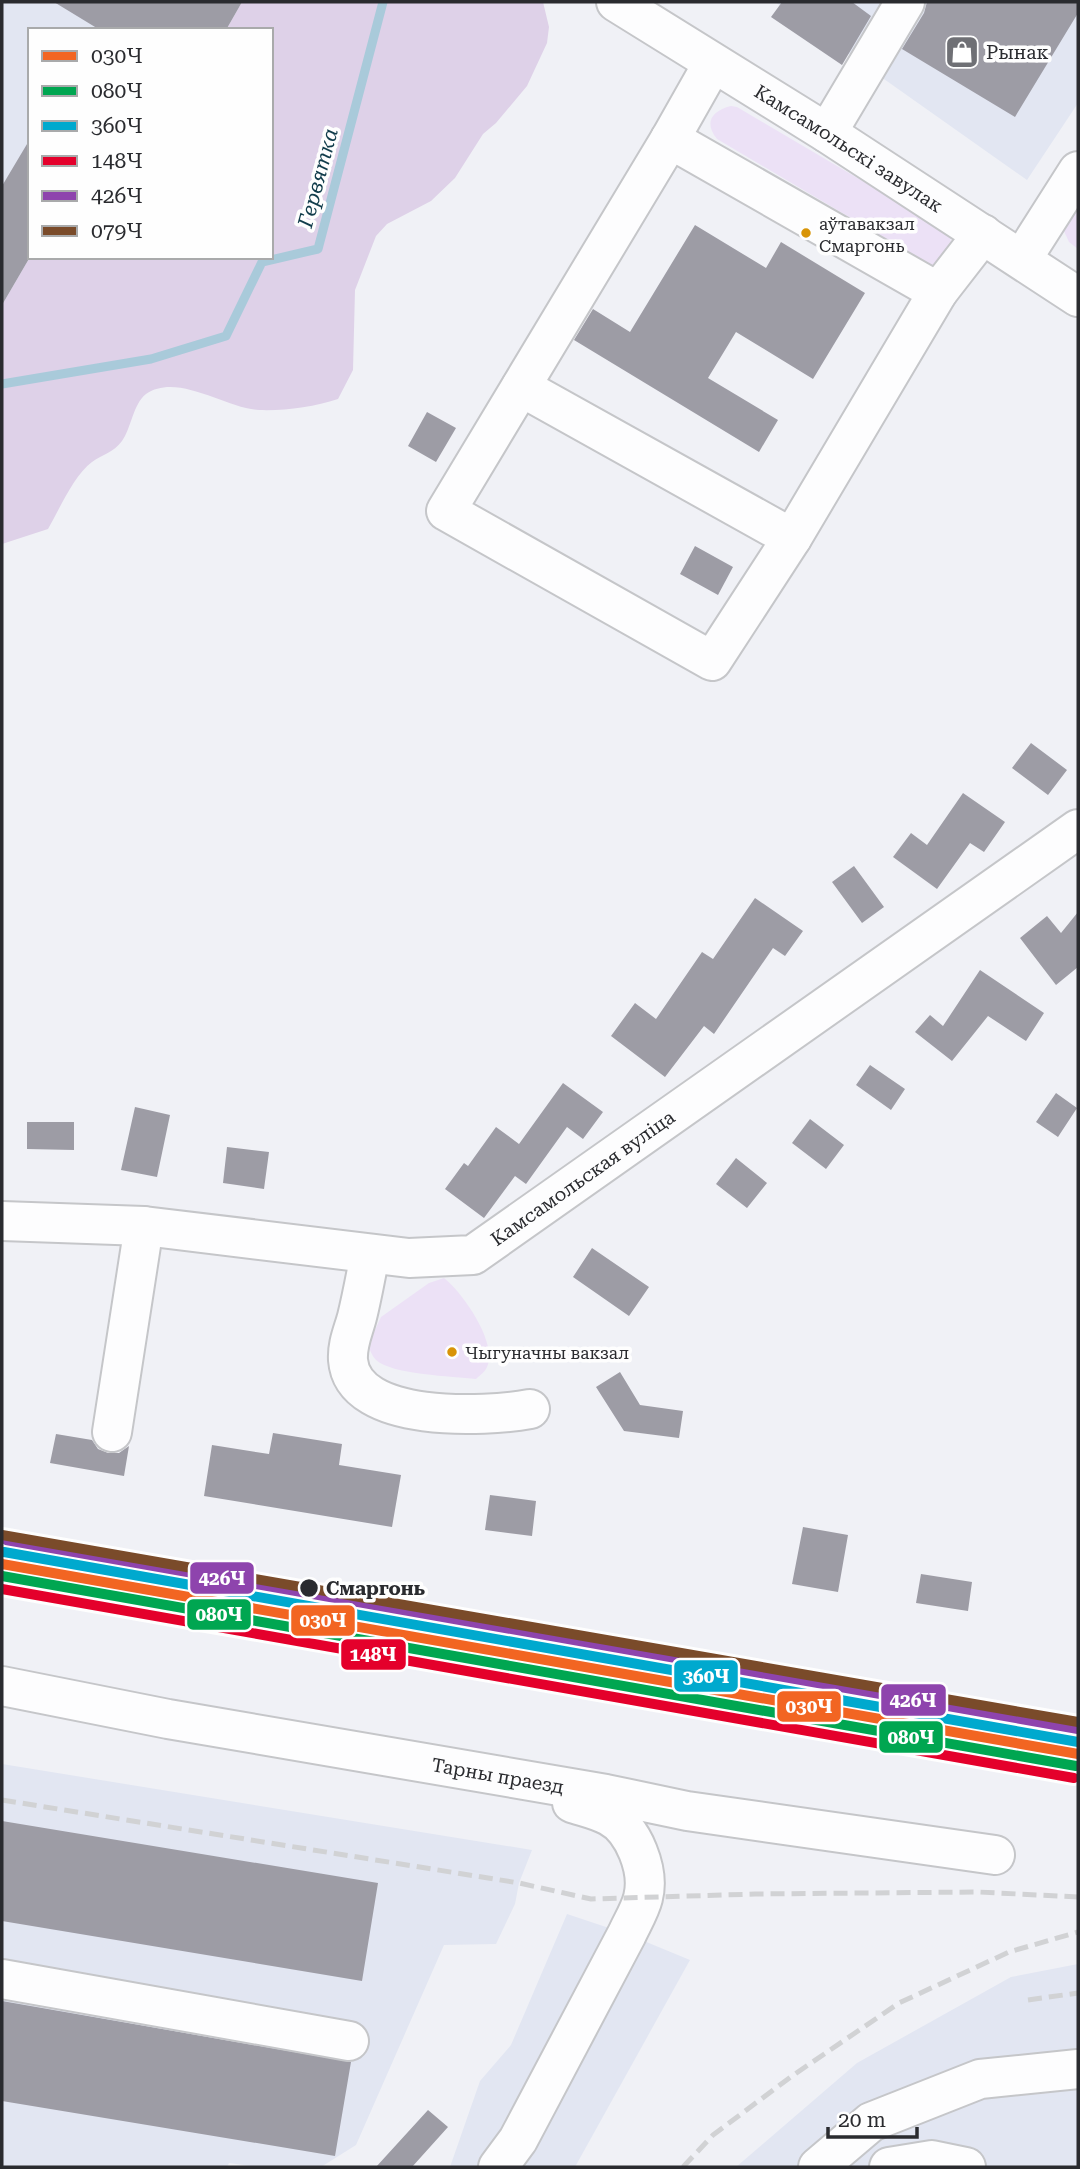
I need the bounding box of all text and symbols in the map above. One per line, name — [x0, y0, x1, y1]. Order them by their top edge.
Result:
legend — [28, 28, 273, 259]
shop icon: Рынак — [943, 33, 981, 71]
place label: Рынак — [986, 41, 1049, 64]
text: 030Ч — [91, 44, 143, 68]
text: 080Ч — [91, 79, 143, 103]
street label: Камсамольскі завулак — [750, 80, 947, 218]
text: 360Ч — [91, 114, 143, 138]
water label: Гервятка — [293, 126, 343, 231]
text: 148Ч — [91, 149, 143, 173]
text: 426Ч — [91, 184, 143, 208]
place label: аўтавакзал Смаргонь — [819, 214, 915, 256]
text: 079Ч — [91, 219, 143, 243]
marker: аўтавакзал Смаргонь — [799, 226, 813, 240]
street label: Камсамольская вуліца — [486, 1105, 680, 1251]
place label: Чыгуначны вакзал — [465, 1343, 629, 1363]
marker: Чыгуначны вакзал — [445, 1345, 459, 1359]
line badge: 426Ч — [189, 1561, 255, 1595]
text: 426Ч — [198, 1567, 246, 1590]
marker: Смаргонь — [298, 1577, 320, 1599]
place label: Смаргонь — [326, 1577, 425, 1600]
line badge: 080Ч — [186, 1598, 252, 1631]
text: 080Ч — [195, 1603, 243, 1626]
line badge: 030Ч — [290, 1604, 356, 1637]
text: 030Ч — [299, 1609, 347, 1632]
line badge: 148Ч — [340, 1638, 407, 1671]
text: 148Ч — [349, 1643, 397, 1666]
line badge: 360Ч — [673, 1659, 739, 1693]
text: 360Ч — [682, 1665, 730, 1688]
line badge: 426Ч — [880, 1683, 947, 1717]
text: 426Ч — [889, 1689, 937, 1712]
line badge: 030Ч — [776, 1690, 842, 1723]
text: 030Ч — [785, 1695, 833, 1718]
line badge: 080Ч — [878, 1720, 944, 1754]
text: 080Ч — [887, 1726, 935, 1749]
street label: Тарны праезд — [430, 1753, 566, 1799]
scale bar — [828, 2096, 917, 2140]
text: 20 m — [838, 2108, 886, 2132]

